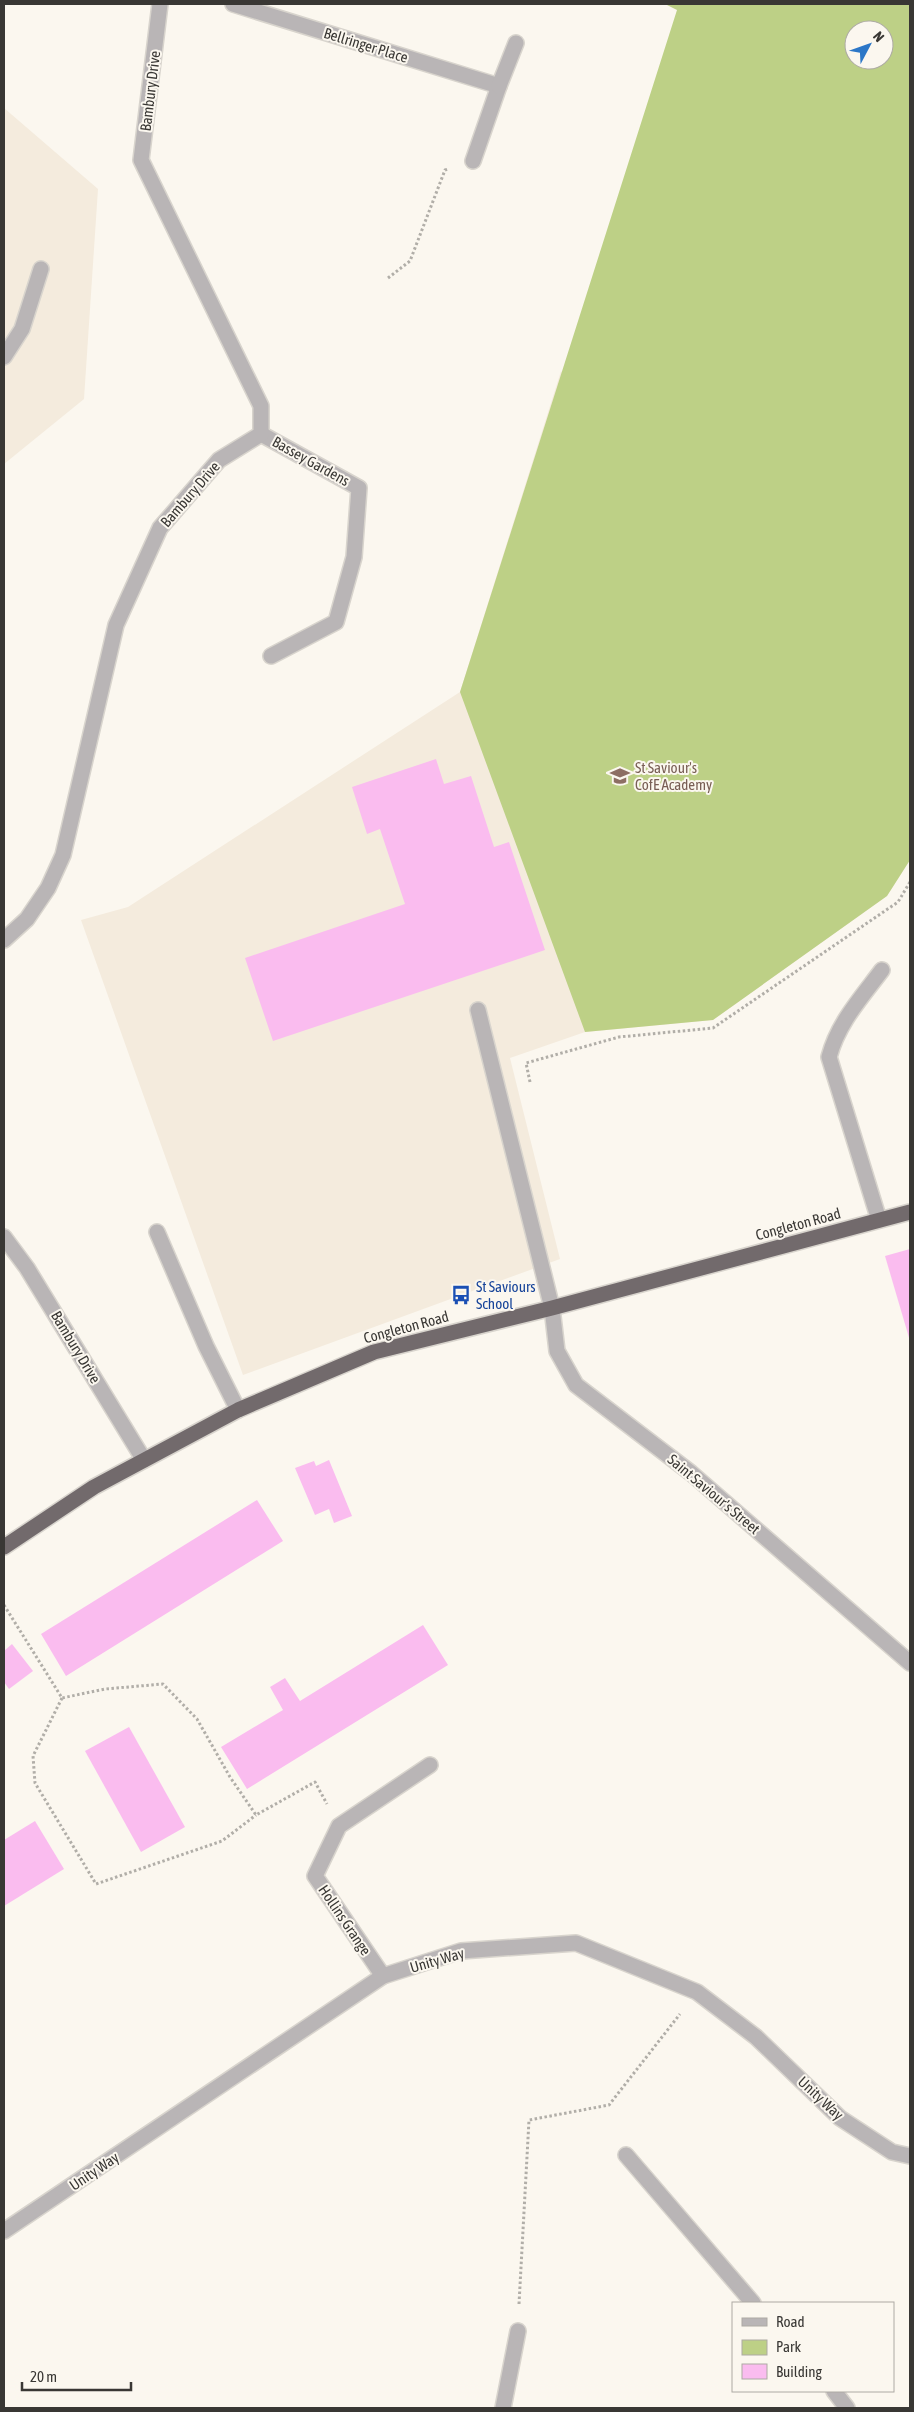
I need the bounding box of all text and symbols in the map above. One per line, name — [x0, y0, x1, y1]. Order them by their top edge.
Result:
north arrow — [844, 20, 894, 70]
street label: Bellringer Place — [322, 24, 410, 66]
text: N — [870, 28, 888, 45]
street label: Bambury Drive — [137, 50, 163, 132]
street label: Bassey Gardens — [270, 433, 352, 489]
street label: Bambury Drive — [157, 458, 223, 530]
place label: St Saviour's CofE Academy — [635, 759, 712, 793]
school or university icon: St Saviour's CofE Academy — [609, 765, 631, 787]
street label: Congleton Road — [754, 1204, 842, 1244]
place label: St Saviours School — [476, 1278, 536, 1312]
bus stop icon: St Saviours School — [450, 1284, 472, 1306]
street label: Congleton Road — [362, 1307, 450, 1347]
street label: Bambury Drive — [48, 1308, 104, 1386]
street label: Saint Saviour's Street — [665, 1451, 763, 1537]
street label: Hollins Grange — [315, 1882, 375, 1959]
street label: Unity Way — [408, 1944, 466, 1976]
street label: Unity Way — [795, 2073, 847, 2123]
street label: Unity Way — [66, 2148, 122, 2194]
legend — [732, 2302, 894, 2392]
text: Road — [776, 2313, 805, 2330]
text: Park — [776, 2338, 801, 2355]
scale bar — [22, 2360, 131, 2392]
text: Building — [776, 2363, 822, 2380]
text: 20 m — [30, 2368, 57, 2385]

